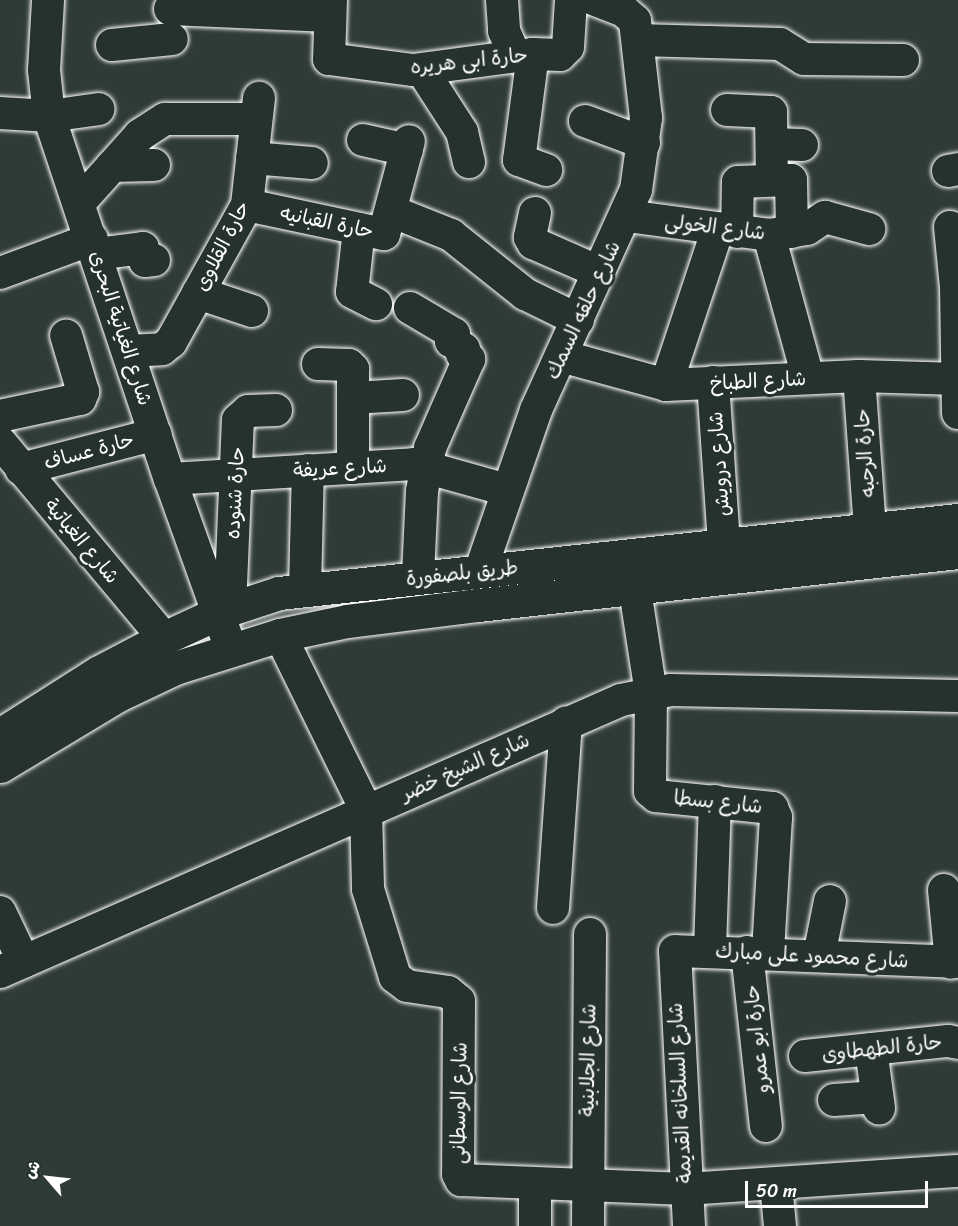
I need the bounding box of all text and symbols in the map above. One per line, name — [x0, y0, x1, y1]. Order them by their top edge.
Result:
street label: حارة ابى هريره — [409, 43, 529, 79]
street label: حارة القلاوى — [189, 197, 255, 295]
street label: حارة القبانيه — [278, 200, 376, 244]
street label: شارع الخولى — [663, 209, 767, 245]
street label: شارع حلقه السمك — [540, 237, 626, 383]
street label: شارع الغياتية البحرى — [85, 248, 157, 408]
street label: شارع الطباخ — [709, 366, 807, 396]
street label: حارة الرحبه — [850, 408, 880, 498]
street label: شارع درويش — [703, 411, 735, 517]
street label: حارة عساف — [41, 427, 137, 475]
street label: حارة شنوده — [221, 446, 249, 540]
street label: شارع عريفة — [292, 454, 388, 482]
street label: شارع الغياتية — [40, 494, 124, 588]
street label: طريق بلصفورة — [405, 555, 519, 591]
street label: شارع الشيخ خضر — [397, 728, 533, 806]
street label: شارع بسطا — [672, 785, 764, 819]
street label: شارع محمود على مبارك — [715, 939, 909, 973]
street label: حارة ابو عمرو — [739, 984, 775, 1094]
street label: شارع السلخانه القديمة — [663, 1002, 697, 1184]
street label: شارع الجلابنية — [575, 1003, 601, 1117]
street label: حارة الطهطاوى — [821, 1030, 943, 1066]
street label: شارع الوسطانى — [446, 1042, 472, 1164]
north arrow — [18, 1148, 78, 1208]
text: ش — [15, 1155, 49, 1184]
scale bar — [748, 1169, 931, 1207]
text: 50 m — [756, 1175, 797, 1207]

